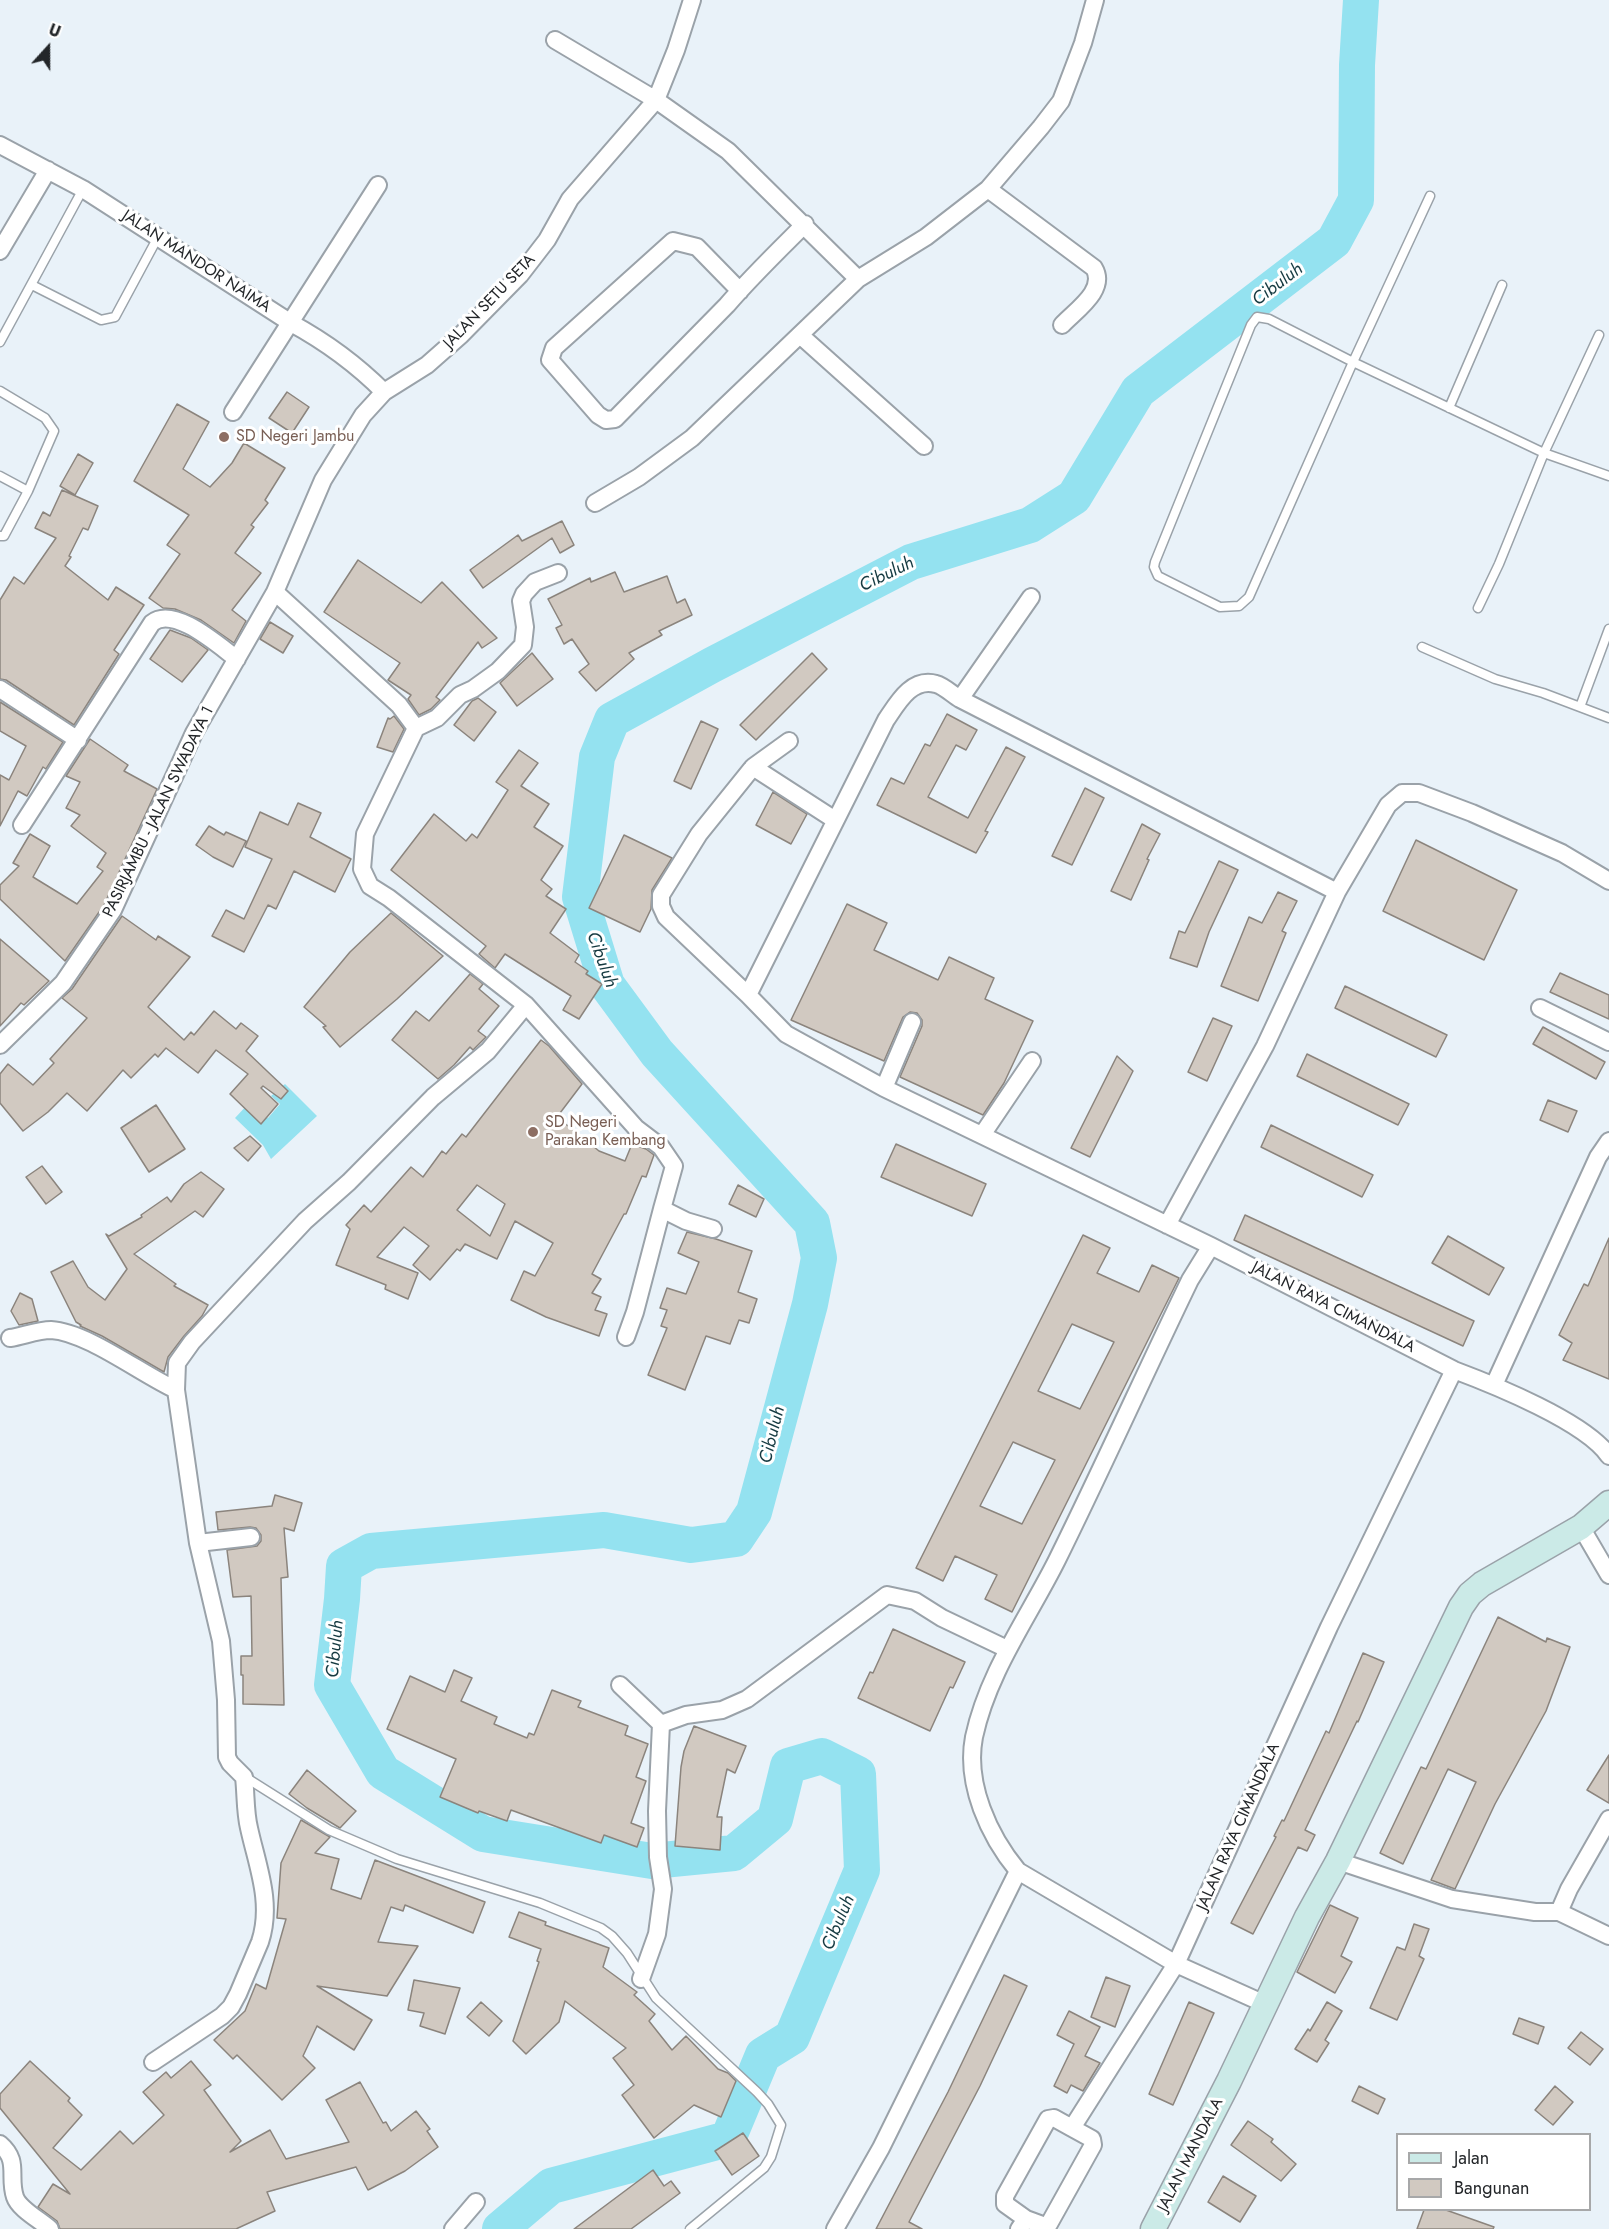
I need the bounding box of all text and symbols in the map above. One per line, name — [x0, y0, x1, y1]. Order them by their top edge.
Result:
north arrow — [18, 18, 78, 78]
text: U — [45, 18, 64, 43]
street label: JALAN MANDOR NAIMA — [118, 207, 274, 317]
street label: JALAN SETU SETA — [440, 251, 540, 353]
water label: Cibuluh — [1248, 259, 1308, 311]
place label: SD Negeri Jambu — [236, 427, 354, 447]
marker: SD Negeri Jambu — [217, 430, 231, 444]
water label: Cibuluh — [856, 553, 918, 597]
street label: PASIRJAMBU - JALAN SWADAYA 1 — [99, 703, 219, 921]
water label: Cibuluh — [581, 929, 621, 991]
place label: SD Negeri Parakan Kembang — [545, 1113, 666, 1151]
marker: SD Negeri Parakan Kembang — [526, 1125, 540, 1139]
street label: JALAN RAYA CIMANDALA — [1248, 1258, 1418, 1358]
water label: Cibuluh — [756, 1404, 790, 1466]
water label: Cibuluh — [323, 1619, 349, 1679]
street label: JALAN RAYA CIMANDALA — [1193, 1740, 1285, 1914]
water label: Cibuluh — [818, 1892, 860, 1954]
street label: JALAN MANDALA — [1154, 2095, 1228, 2215]
legend — [1396, 2133, 1591, 2211]
text: Jalan — [1454, 2145, 1489, 2171]
text: Bangunan — [1454, 2175, 1529, 2201]

